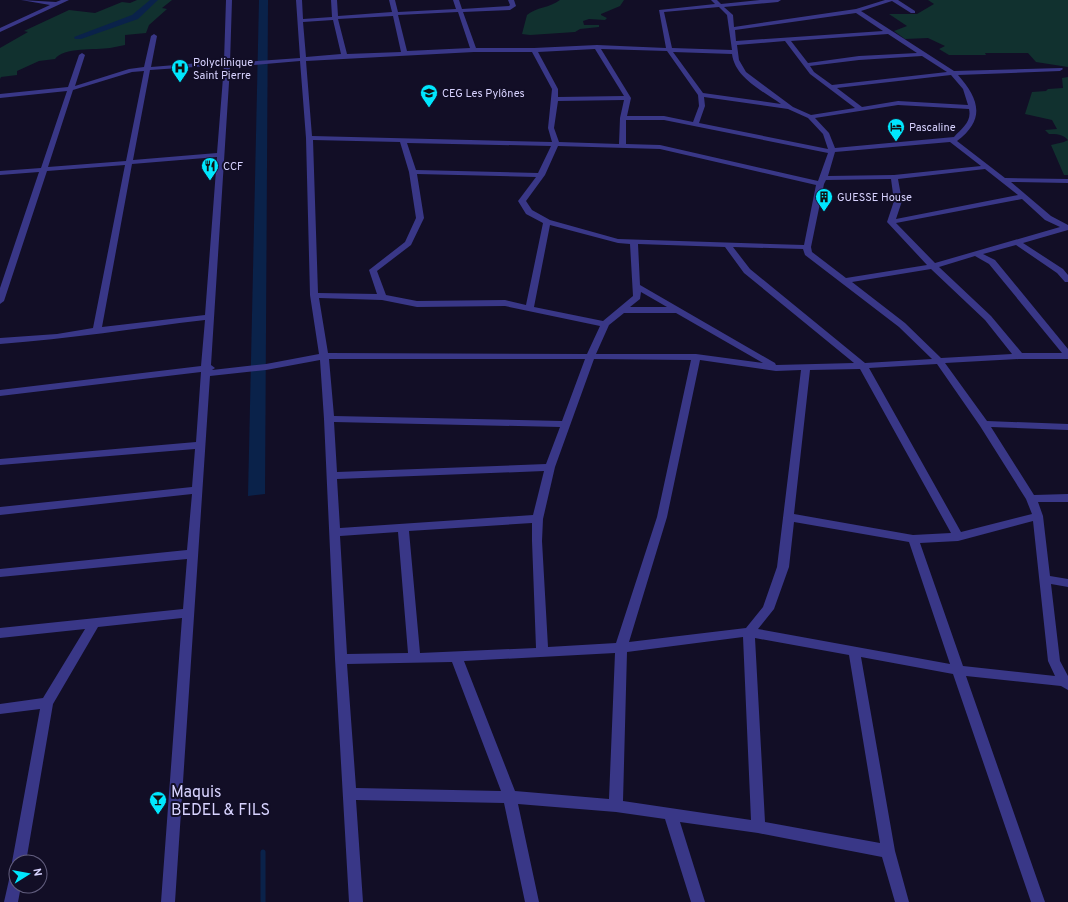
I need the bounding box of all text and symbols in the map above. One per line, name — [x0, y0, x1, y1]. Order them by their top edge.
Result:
place label: Polyclinique Saint Pierre — [193, 56, 253, 83]
hospital icon: Polyclinique Saint Pierre — [170, 58, 190, 83]
school or university icon: CEG Les Pylônes — [419, 83, 439, 108]
place label: CEG Les Pylônes — [442, 87, 525, 101]
hotel icon: Pascaline — [886, 117, 906, 142]
place label: Pascaline — [909, 121, 956, 135]
restaurant icon: CCF — [200, 156, 220, 181]
place label: CCF — [223, 160, 243, 174]
building icon: GUESSE House — [814, 187, 834, 212]
place label: GUESSE House — [837, 191, 912, 205]
place label: Maquis BEDEL & FILS — [171, 783, 270, 821]
bar icon: Maquis BEDEL & FILS — [148, 790, 168, 815]
north arrow — [8, 854, 48, 894]
text: N — [29, 867, 44, 877]

